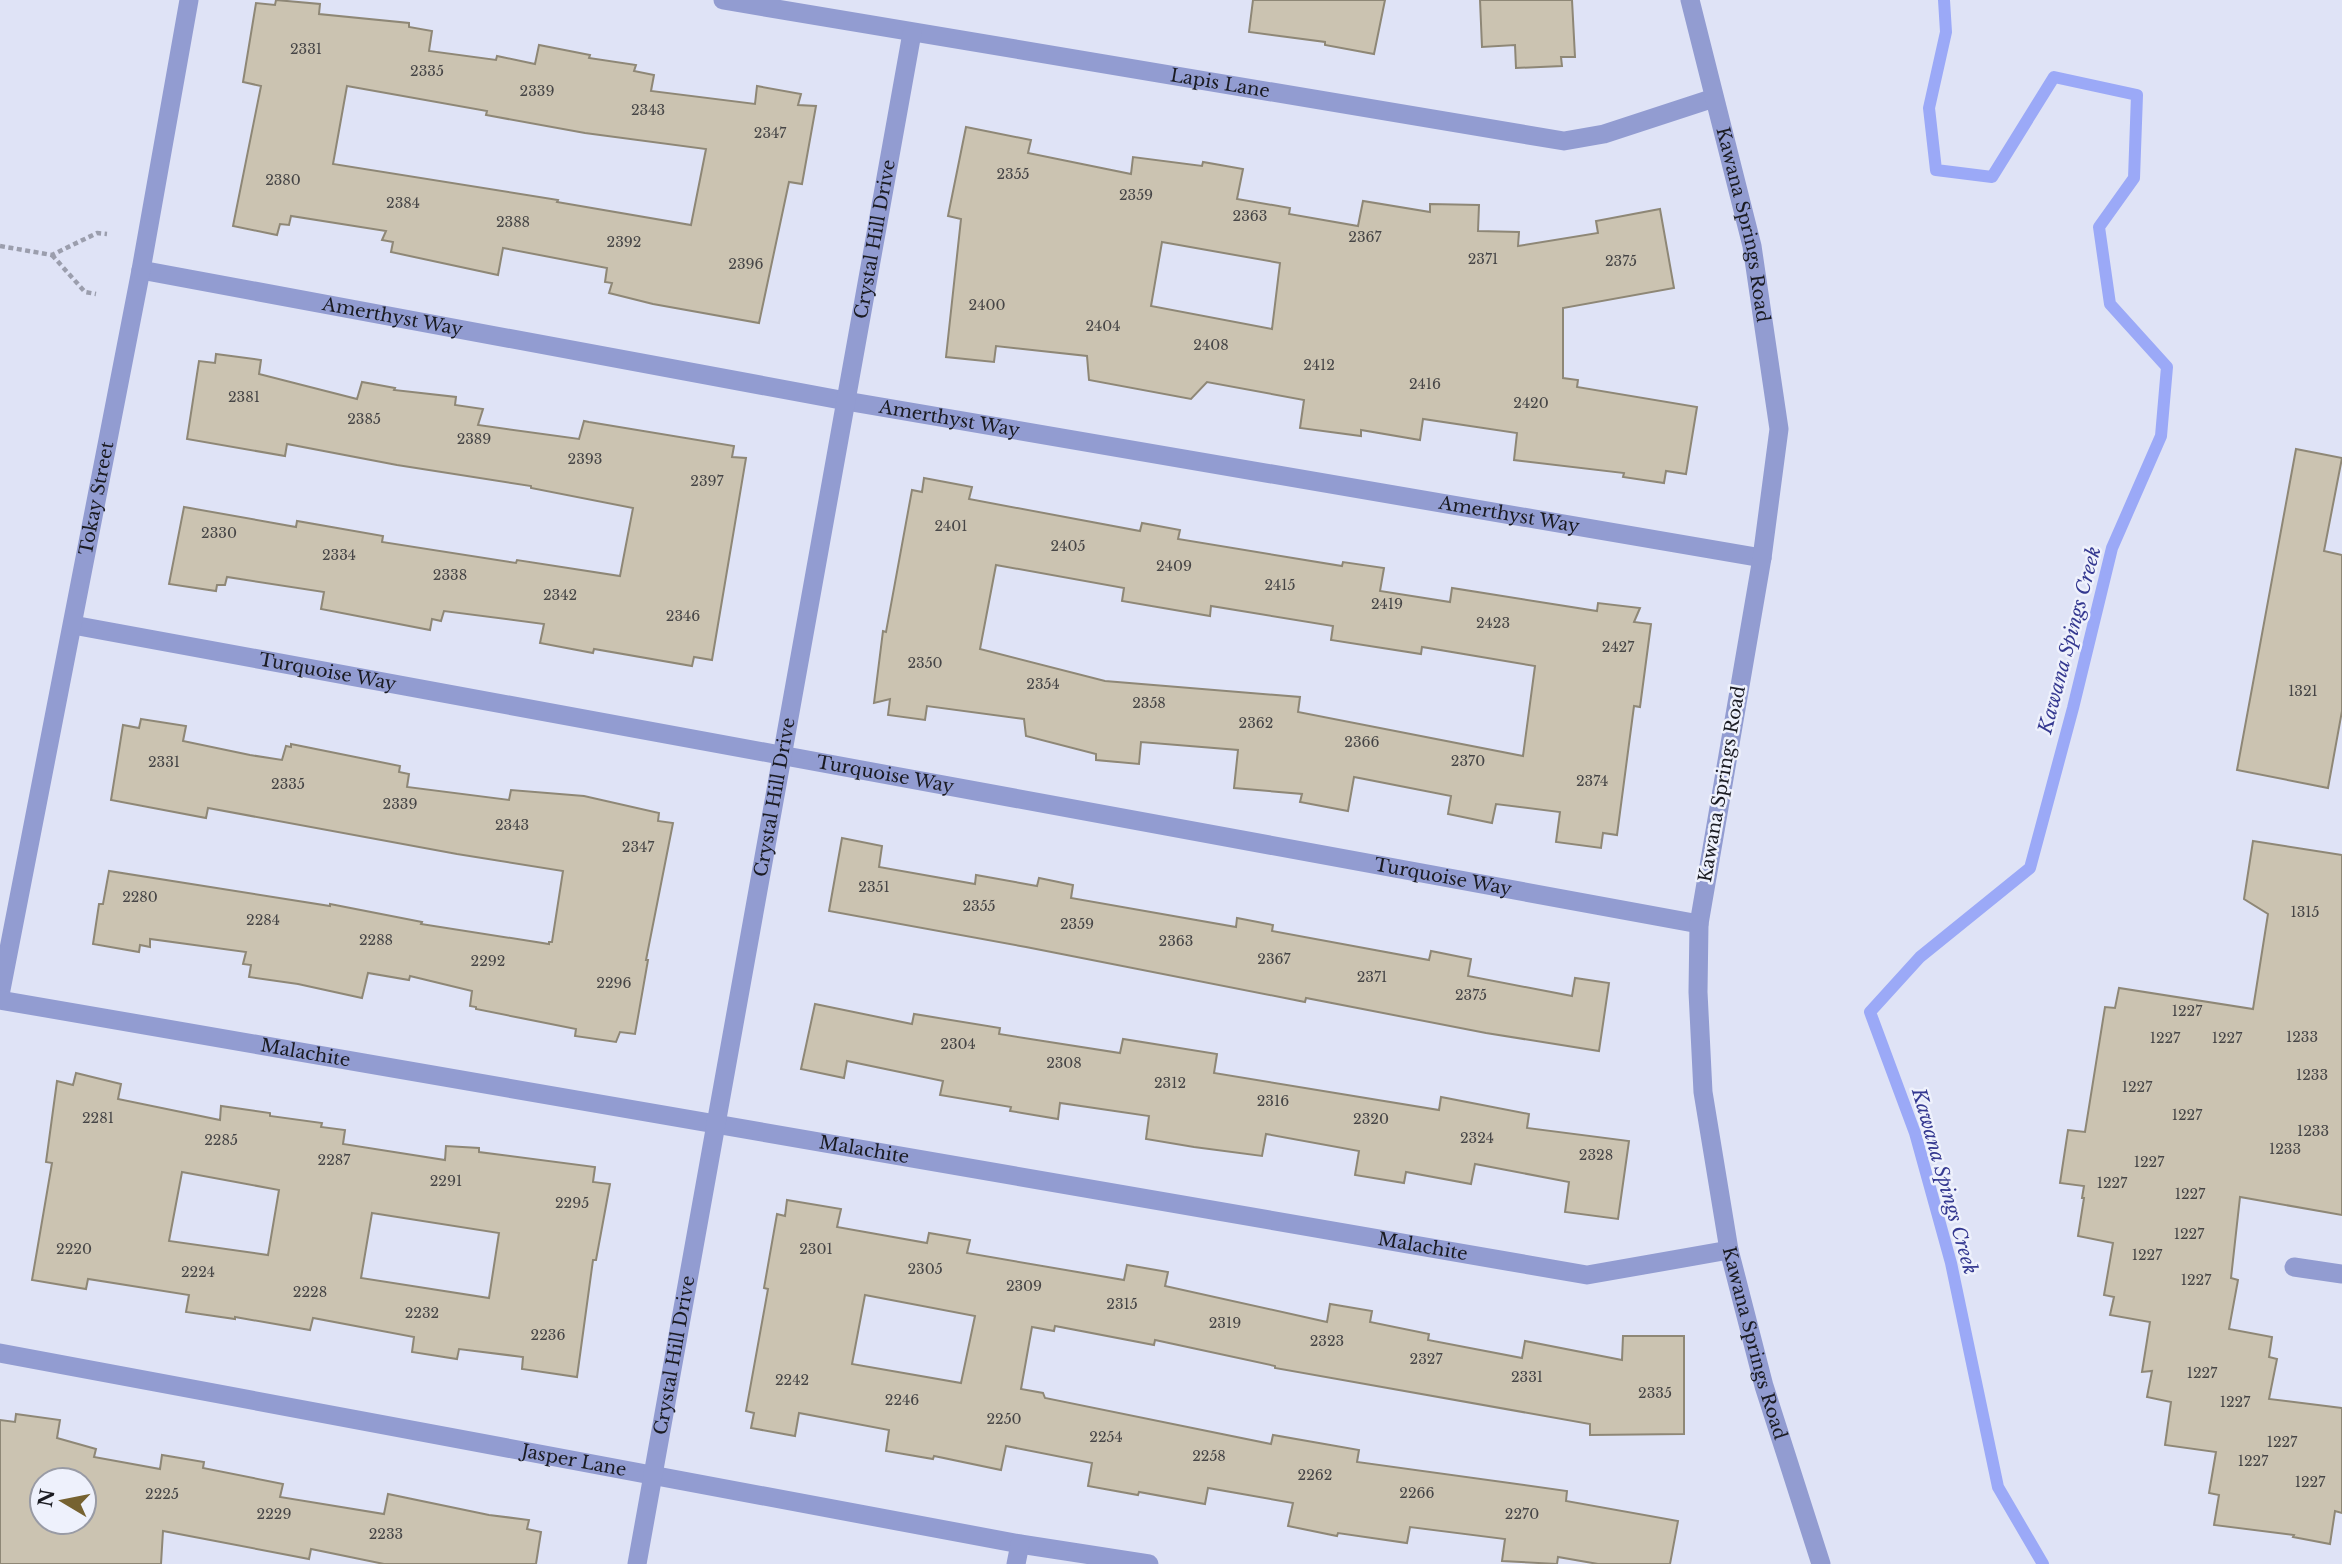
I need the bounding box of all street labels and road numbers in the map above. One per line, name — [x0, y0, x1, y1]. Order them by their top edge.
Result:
street label: Lapis Lane — [1169, 64, 1272, 103]
street label: Kawana Springs Road — [1711, 125, 1774, 324]
street label: Crystal Hill Drive — [850, 158, 900, 321]
street label: Amerthyst Way — [320, 293, 465, 341]
street label: Amerthyst Way — [876, 396, 1022, 442]
street label: Tokay Street — [75, 439, 118, 557]
street label: Amerthyst Way — [1436, 492, 1582, 538]
street label: Turquoise Way — [257, 648, 399, 695]
street label: Kawana Springs Road — [1694, 684, 1750, 884]
street label: Crystal Hill Drive — [750, 716, 800, 879]
street label: Turquoise Way — [815, 751, 956, 798]
street label: Turquoise Way — [1373, 854, 1514, 900]
street label: Malachite — [259, 1034, 352, 1072]
street label: Malachite — [818, 1131, 911, 1168]
street label: Malachite — [1376, 1228, 1469, 1265]
street label: Kawana Springs Road — [1718, 1244, 1791, 1442]
street label: Crystal Hill Drive — [649, 1274, 700, 1437]
street label: Jasper Lane — [518, 1440, 628, 1481]

